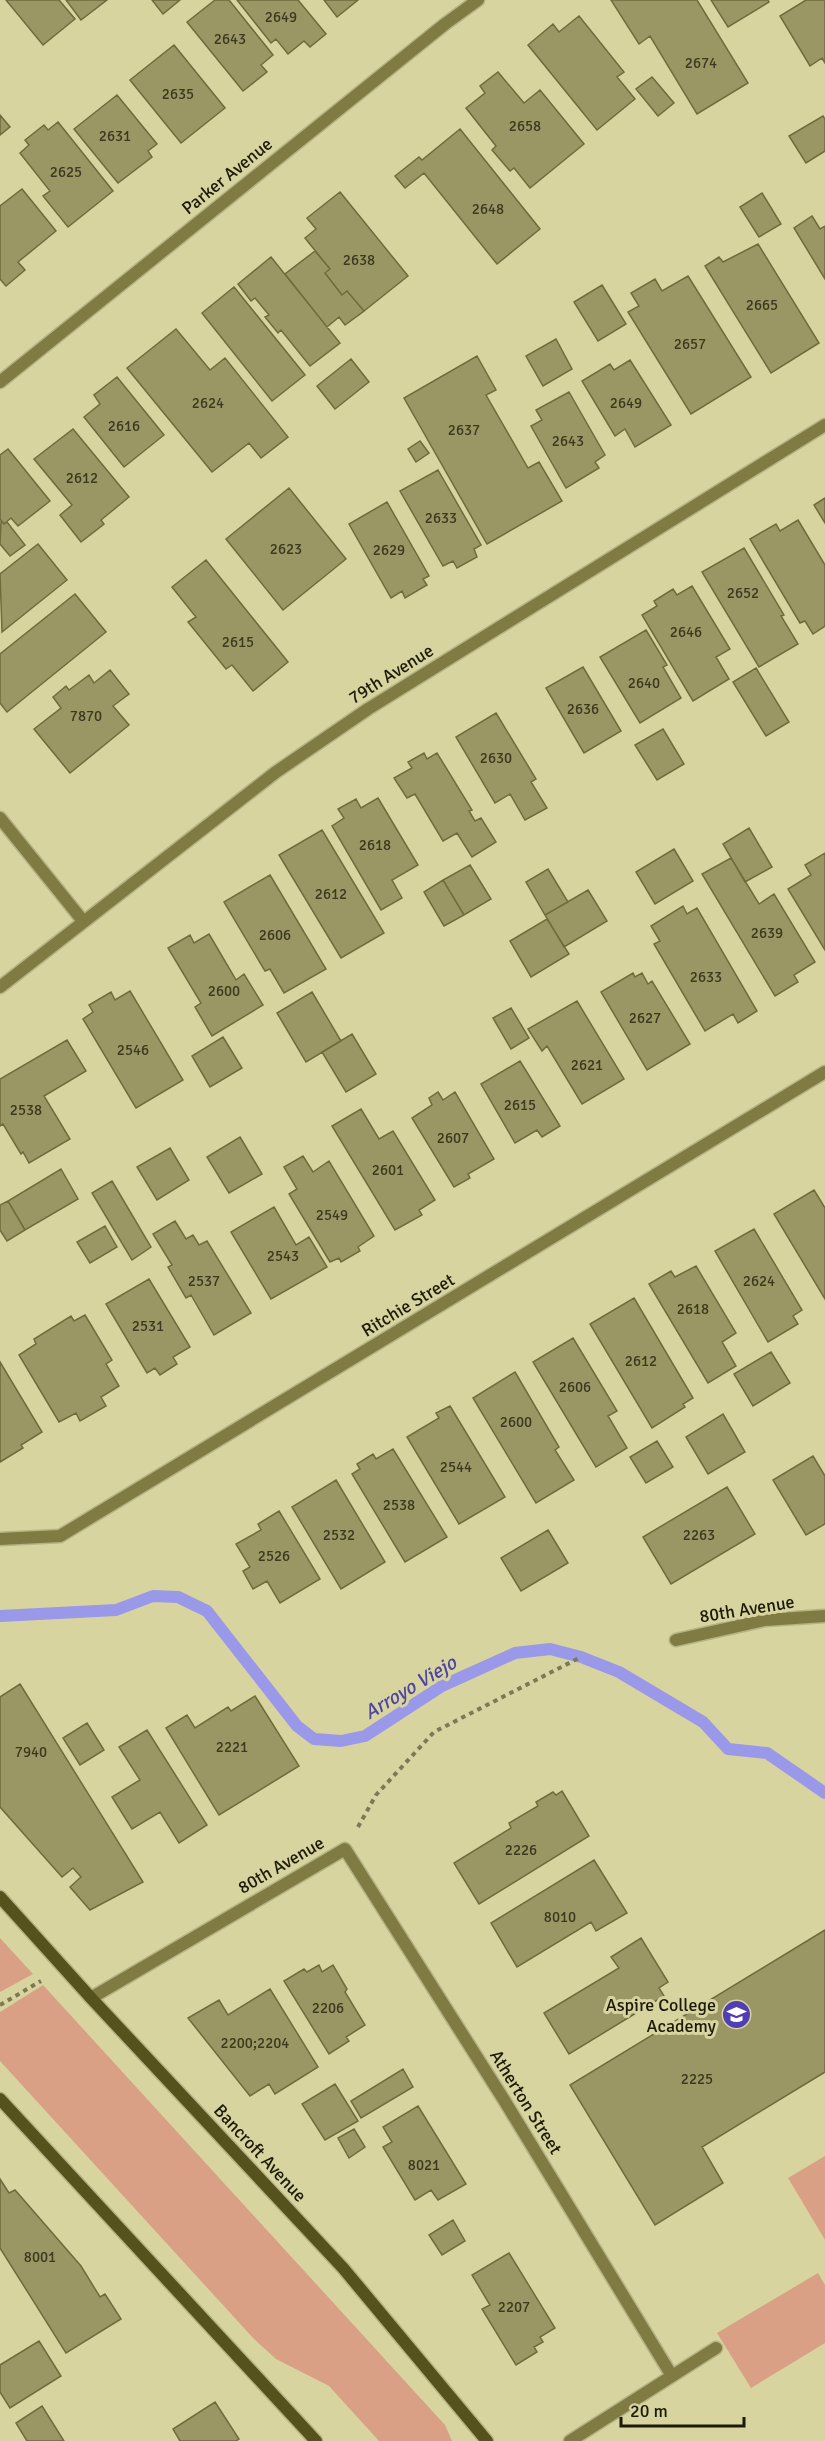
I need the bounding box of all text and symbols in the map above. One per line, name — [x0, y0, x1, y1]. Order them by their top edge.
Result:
house number: 2649 — [265, 8, 297, 26]
house number: 2643 — [214, 30, 246, 48]
house number: 2674 — [685, 54, 717, 72]
house number: 2635 — [162, 85, 194, 103]
house number: 2658 — [509, 117, 541, 135]
house number: 2631 — [99, 127, 131, 145]
street label: Parker Avenue — [177, 133, 277, 219]
house number: 2625 — [50, 163, 82, 181]
house number: 2648 — [472, 200, 504, 218]
house number: 2638 — [343, 251, 375, 269]
house number: 2665 — [746, 296, 778, 314]
house number: 2657 — [674, 335, 706, 353]
house number: 2624 — [192, 394, 224, 412]
house number: 2649 — [610, 394, 642, 412]
house number: 2616 — [108, 417, 140, 435]
house number: 2637 — [448, 421, 480, 439]
house number: 2643 — [552, 432, 584, 450]
house number: 2612 — [66, 469, 98, 487]
house number: 2633 — [425, 509, 457, 527]
house number: 2623 — [270, 540, 302, 558]
house number: 2629 — [373, 541, 405, 559]
house number: 2652 — [727, 584, 759, 602]
house number: 2646 — [670, 623, 702, 641]
house number: 2615 — [222, 633, 254, 651]
street label: 79th Avenue — [345, 639, 437, 709]
house number: 2640 — [628, 674, 660, 692]
house number: 2636 — [567, 700, 599, 718]
house number: 7870 — [70, 707, 102, 725]
house number: 2630 — [480, 749, 512, 767]
house number: 2618 — [359, 836, 391, 854]
house number: 2612 — [315, 885, 347, 903]
house number: 2639 — [751, 924, 783, 942]
house number: 2606 — [259, 926, 291, 944]
house number: 2633 — [690, 968, 722, 986]
house number: 2600 — [208, 982, 240, 1000]
house number: 2627 — [629, 1009, 661, 1027]
house number: 2546 — [117, 1041, 149, 1059]
house number: 2621 — [571, 1056, 603, 1074]
house number: 2615 — [504, 1096, 536, 1114]
house number: 2538 — [10, 1101, 42, 1119]
house number: 2607 — [437, 1129, 469, 1147]
house number: 2601 — [372, 1161, 404, 1179]
house number: 2549 — [316, 1206, 348, 1224]
house number: 2543 — [267, 1247, 299, 1265]
street label: Ritchie Street — [357, 1269, 459, 1341]
house number: 2537 — [188, 1272, 220, 1290]
house number: 2624 — [743, 1272, 775, 1290]
house number: 2618 — [677, 1300, 709, 1318]
house number: 2531 — [132, 1317, 164, 1335]
house number: 2612 — [625, 1352, 657, 1370]
house number: 2606 — [559, 1378, 591, 1396]
house number: 2600 — [500, 1413, 532, 1431]
house number: 2544 — [440, 1458, 472, 1476]
house number: 2538 — [383, 1496, 415, 1514]
house number: 2532 — [323, 1526, 355, 1544]
house number: 2263 — [683, 1526, 715, 1544]
house number: 2526 — [258, 1547, 290, 1565]
street label: 80th Avenue — [698, 1591, 796, 1627]
water label: Arroyo Viejo — [359, 1649, 462, 1725]
house number: 2221 — [216, 1738, 248, 1756]
house number: 7940 — [15, 1743, 47, 1761]
street label: 80th Avenue — [234, 1832, 328, 1898]
house number: 2226 — [505, 1841, 537, 1859]
house number: 8010 — [544, 1908, 576, 1926]
place label: Aspire College Academy — [606, 1994, 717, 2037]
house number: 2206 — [312, 1999, 344, 2017]
school or university icon: Aspire College Academy — [721, 1999, 753, 2031]
house number: 2200;2204 — [221, 2034, 289, 2052]
street label: Atherton Street — [485, 2046, 567, 2158]
house number: 2225 — [681, 2070, 713, 2088]
street label: Bancroft Avenue — [209, 2099, 311, 2207]
house number: 8021 — [408, 2156, 440, 2174]
house number: 8001 — [24, 2248, 56, 2266]
house number: 2207 — [498, 2298, 530, 2316]
scale bar — [621, 2390, 744, 2428]
text: 20 m — [630, 2400, 668, 2422]

